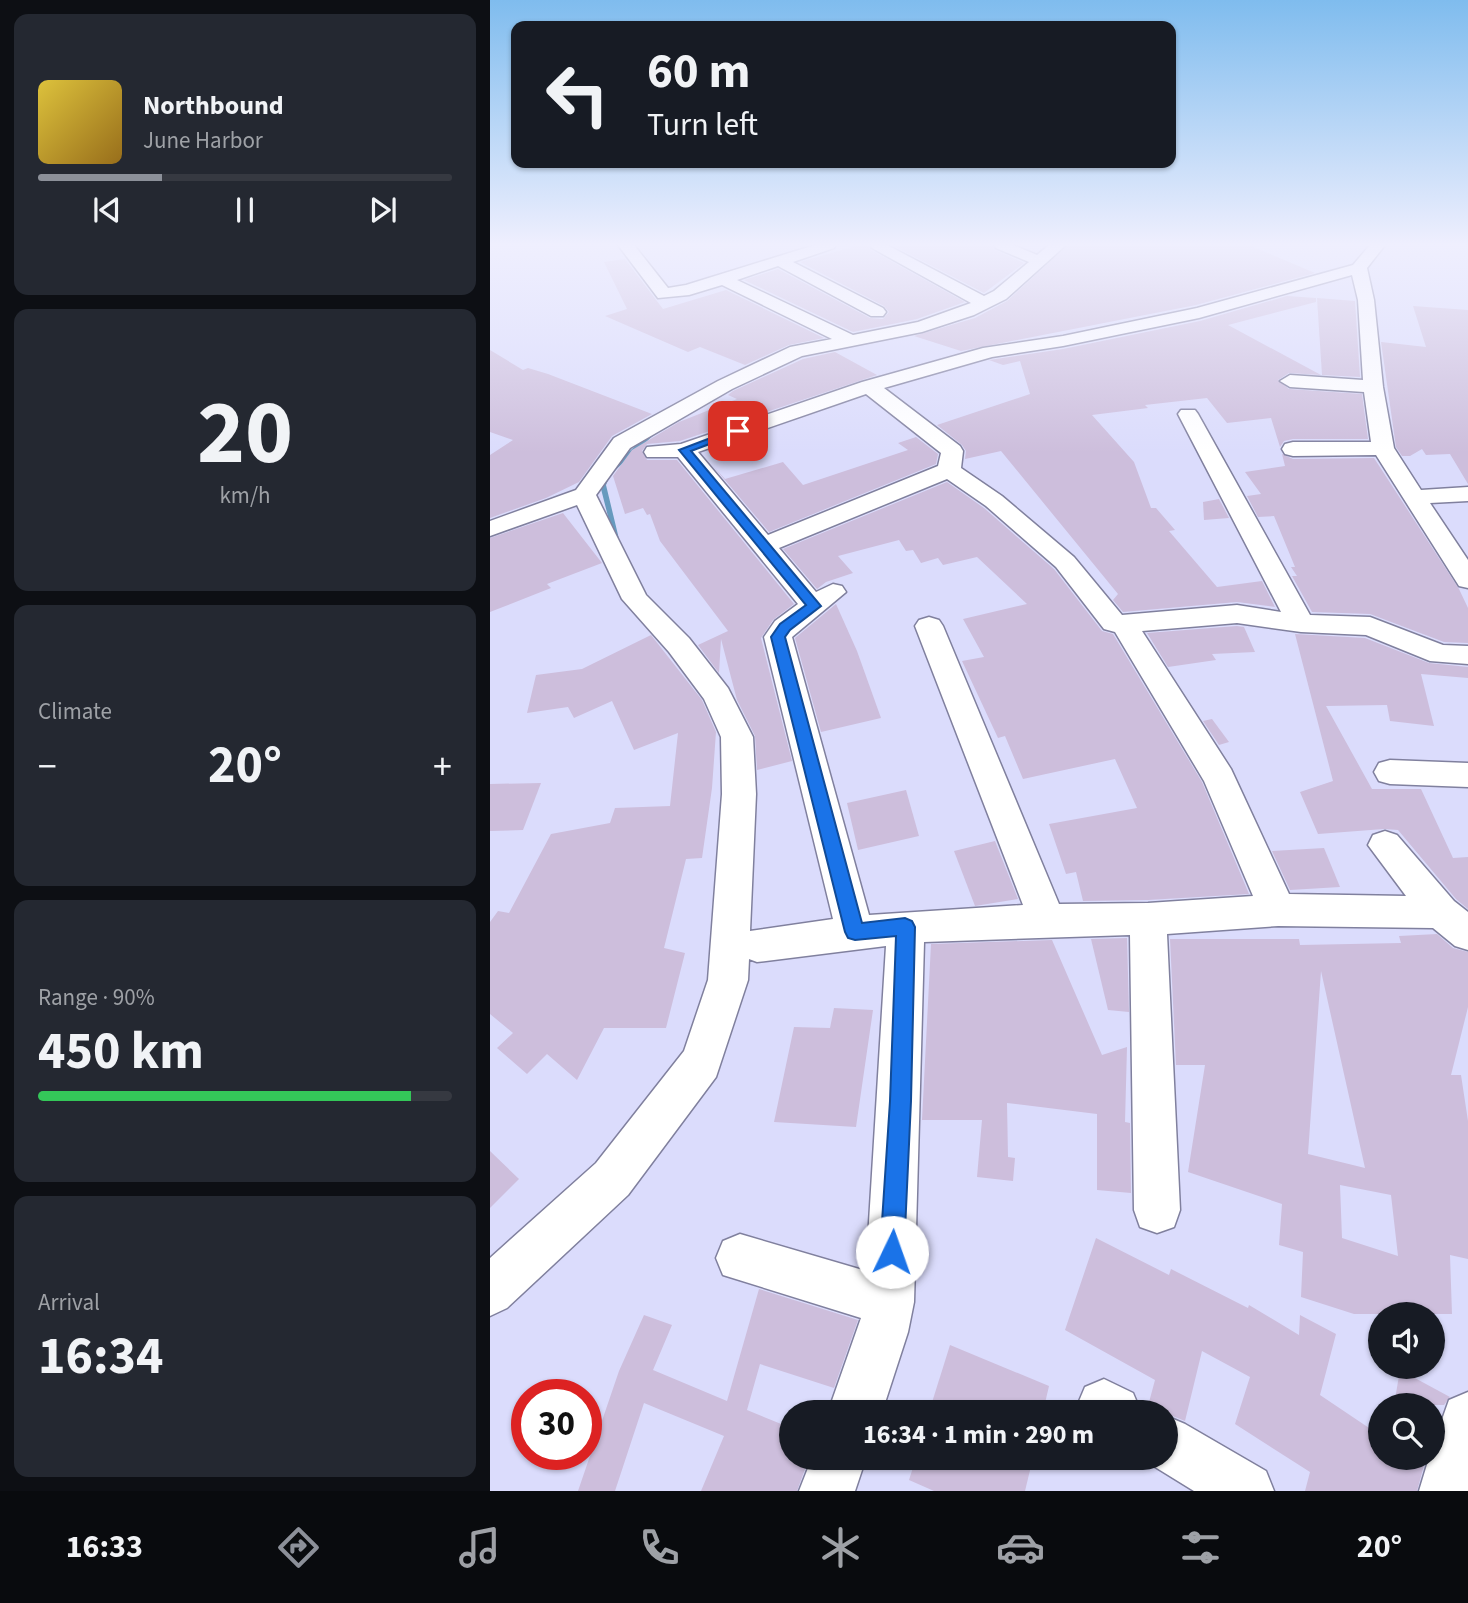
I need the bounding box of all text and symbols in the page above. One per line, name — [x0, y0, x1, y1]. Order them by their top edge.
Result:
text: 60 m — [647, 37, 751, 107]
icon: left — [532, 49, 623, 140]
text: Northbound — [143, 87, 284, 124]
text: Turn left — [647, 102, 758, 148]
text: June Harbor — [143, 124, 263, 157]
icon: previous — [88, 191, 126, 229]
icon: pause — [226, 191, 264, 229]
icon: next — [364, 191, 402, 229]
text: 20 — [197, 369, 293, 498]
pin — [708, 401, 768, 461]
icon: arrive — [719, 412, 757, 450]
text: km/h — [219, 479, 271, 512]
text: Climate — [38, 695, 112, 728]
text: 20° — [208, 729, 282, 803]
text: − — [38, 740, 57, 794]
text: + — [433, 740, 452, 794]
text: Range · 90% — [38, 981, 155, 1014]
text: 450 km — [38, 1015, 204, 1089]
position arrow — [855, 1215, 929, 1289]
text: Arrival — [38, 1286, 100, 1319]
map controls — [1368, 1302, 1445, 1470]
button: sound — [1368, 1302, 1445, 1379]
text: 16:34 — [38, 1320, 163, 1394]
speed limit sign: 30 — [511, 1379, 602, 1470]
button: search — [1368, 1393, 1445, 1470]
text: 16:34 · 1 min · 290 m — [863, 1416, 1094, 1453]
icon: directions — [274, 1523, 323, 1572]
icon: music — [455, 1523, 504, 1572]
icon: phone — [635, 1523, 684, 1572]
icon: climate — [816, 1523, 865, 1572]
icon: car — [996, 1523, 1045, 1572]
icon: filters — [1176, 1523, 1225, 1572]
text: 16:33 — [66, 1524, 143, 1570]
text: 20° — [1357, 1524, 1402, 1570]

